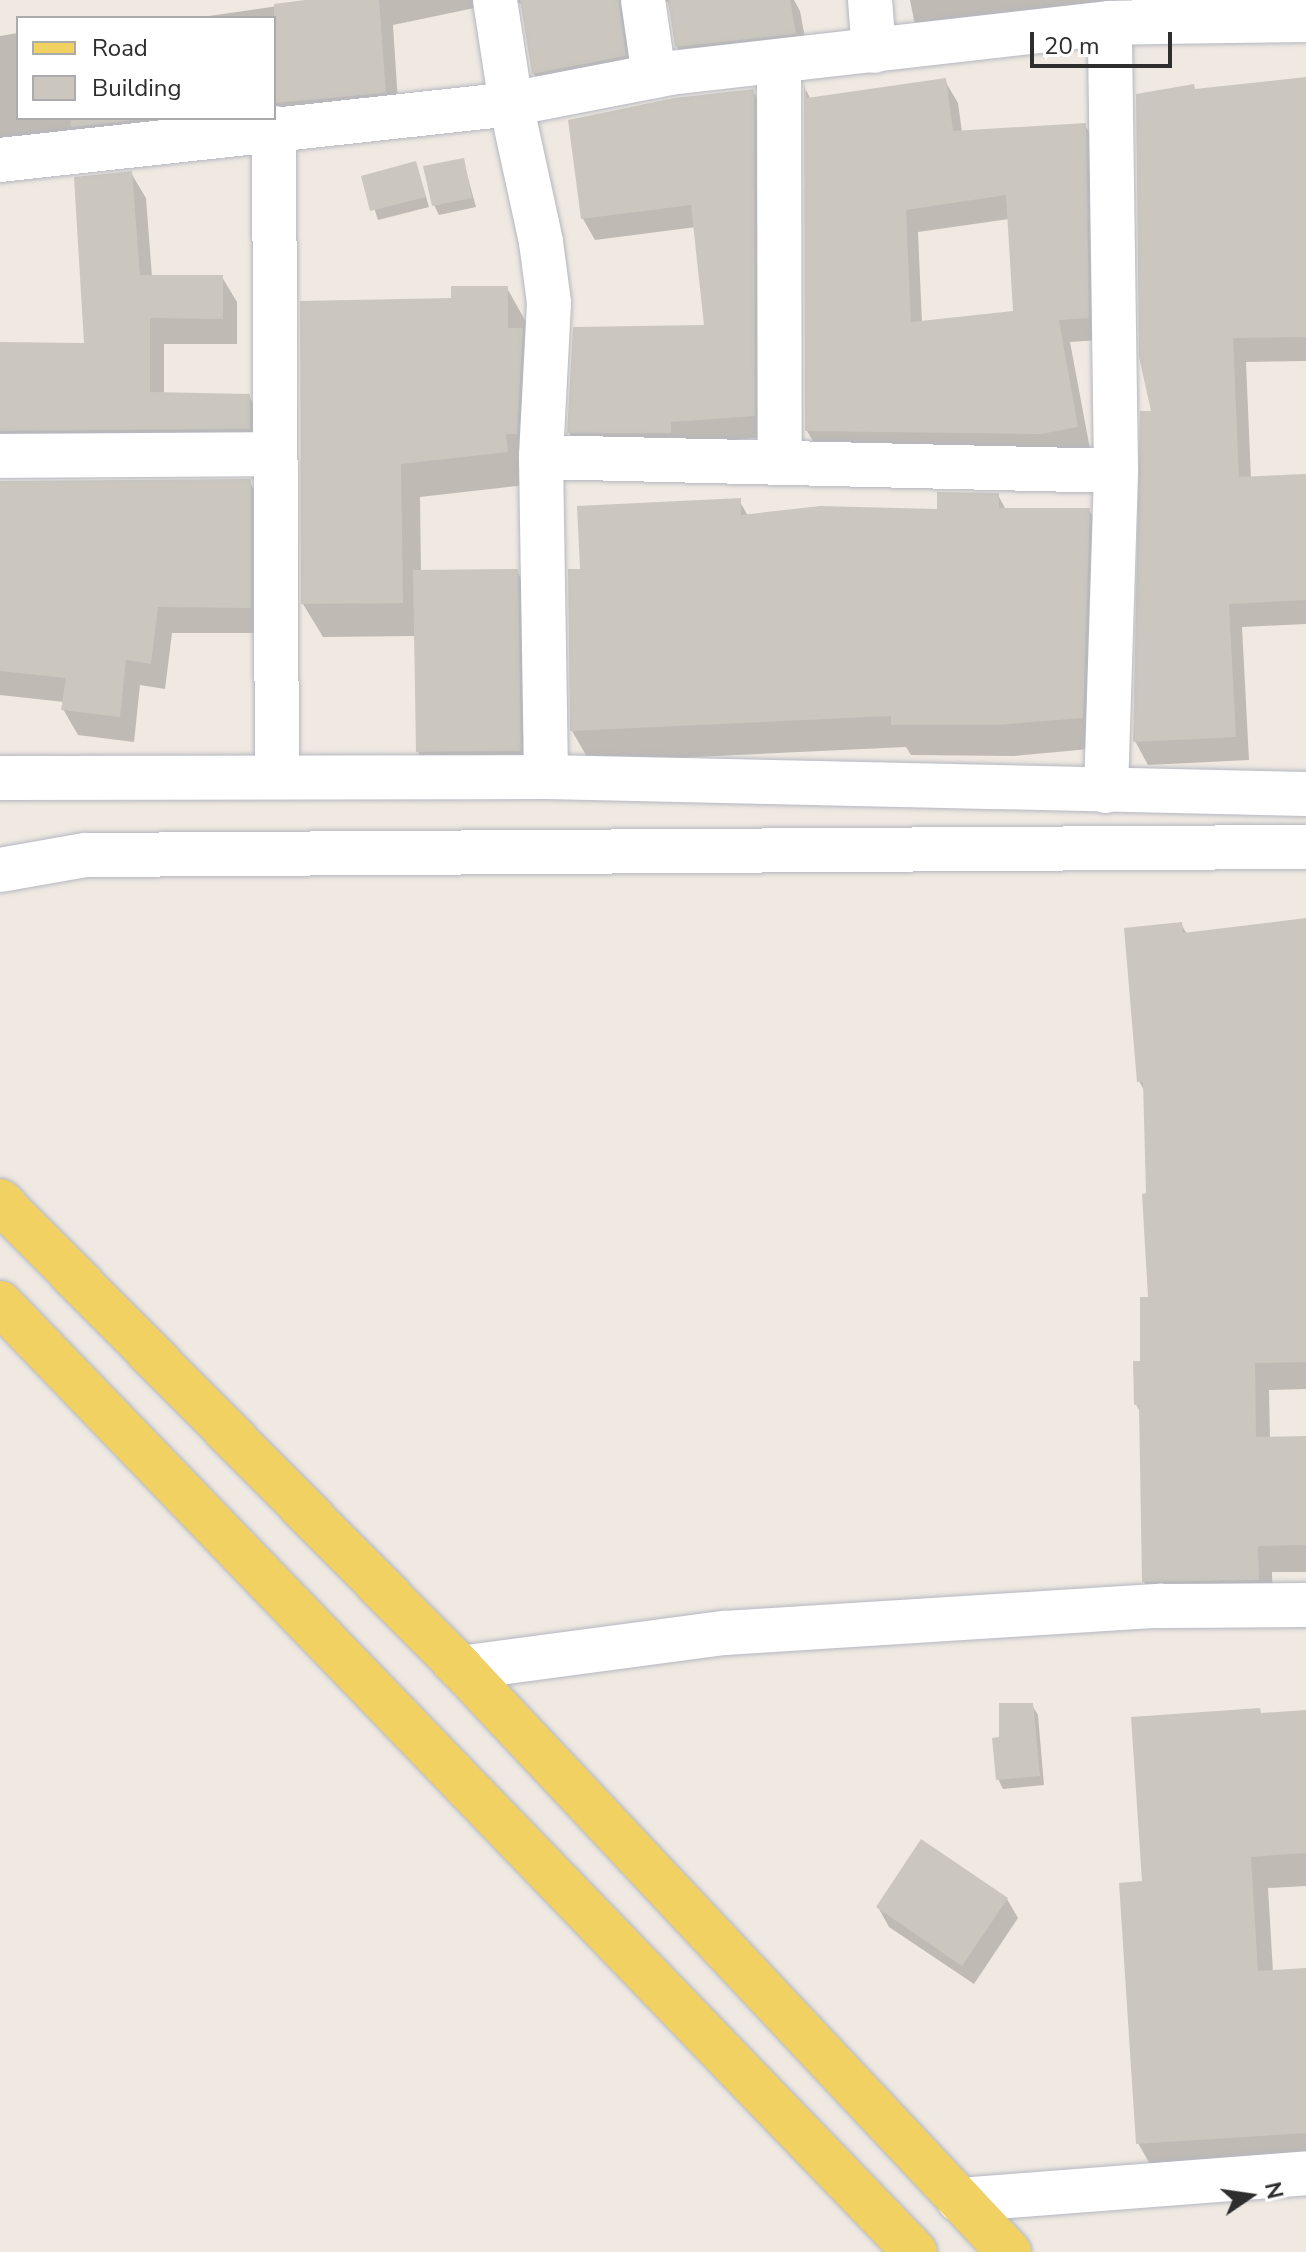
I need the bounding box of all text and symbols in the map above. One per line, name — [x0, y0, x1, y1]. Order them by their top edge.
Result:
legend — [16, 16, 276, 120]
scale bar — [1034, 16, 1176, 66]
text: 20 m — [1044, 30, 1100, 62]
text: Road — [92, 32, 148, 64]
text: Building — [92, 72, 182, 104]
north arrow — [1210, 2156, 1290, 2236]
text: N — [1257, 2179, 1290, 2202]

